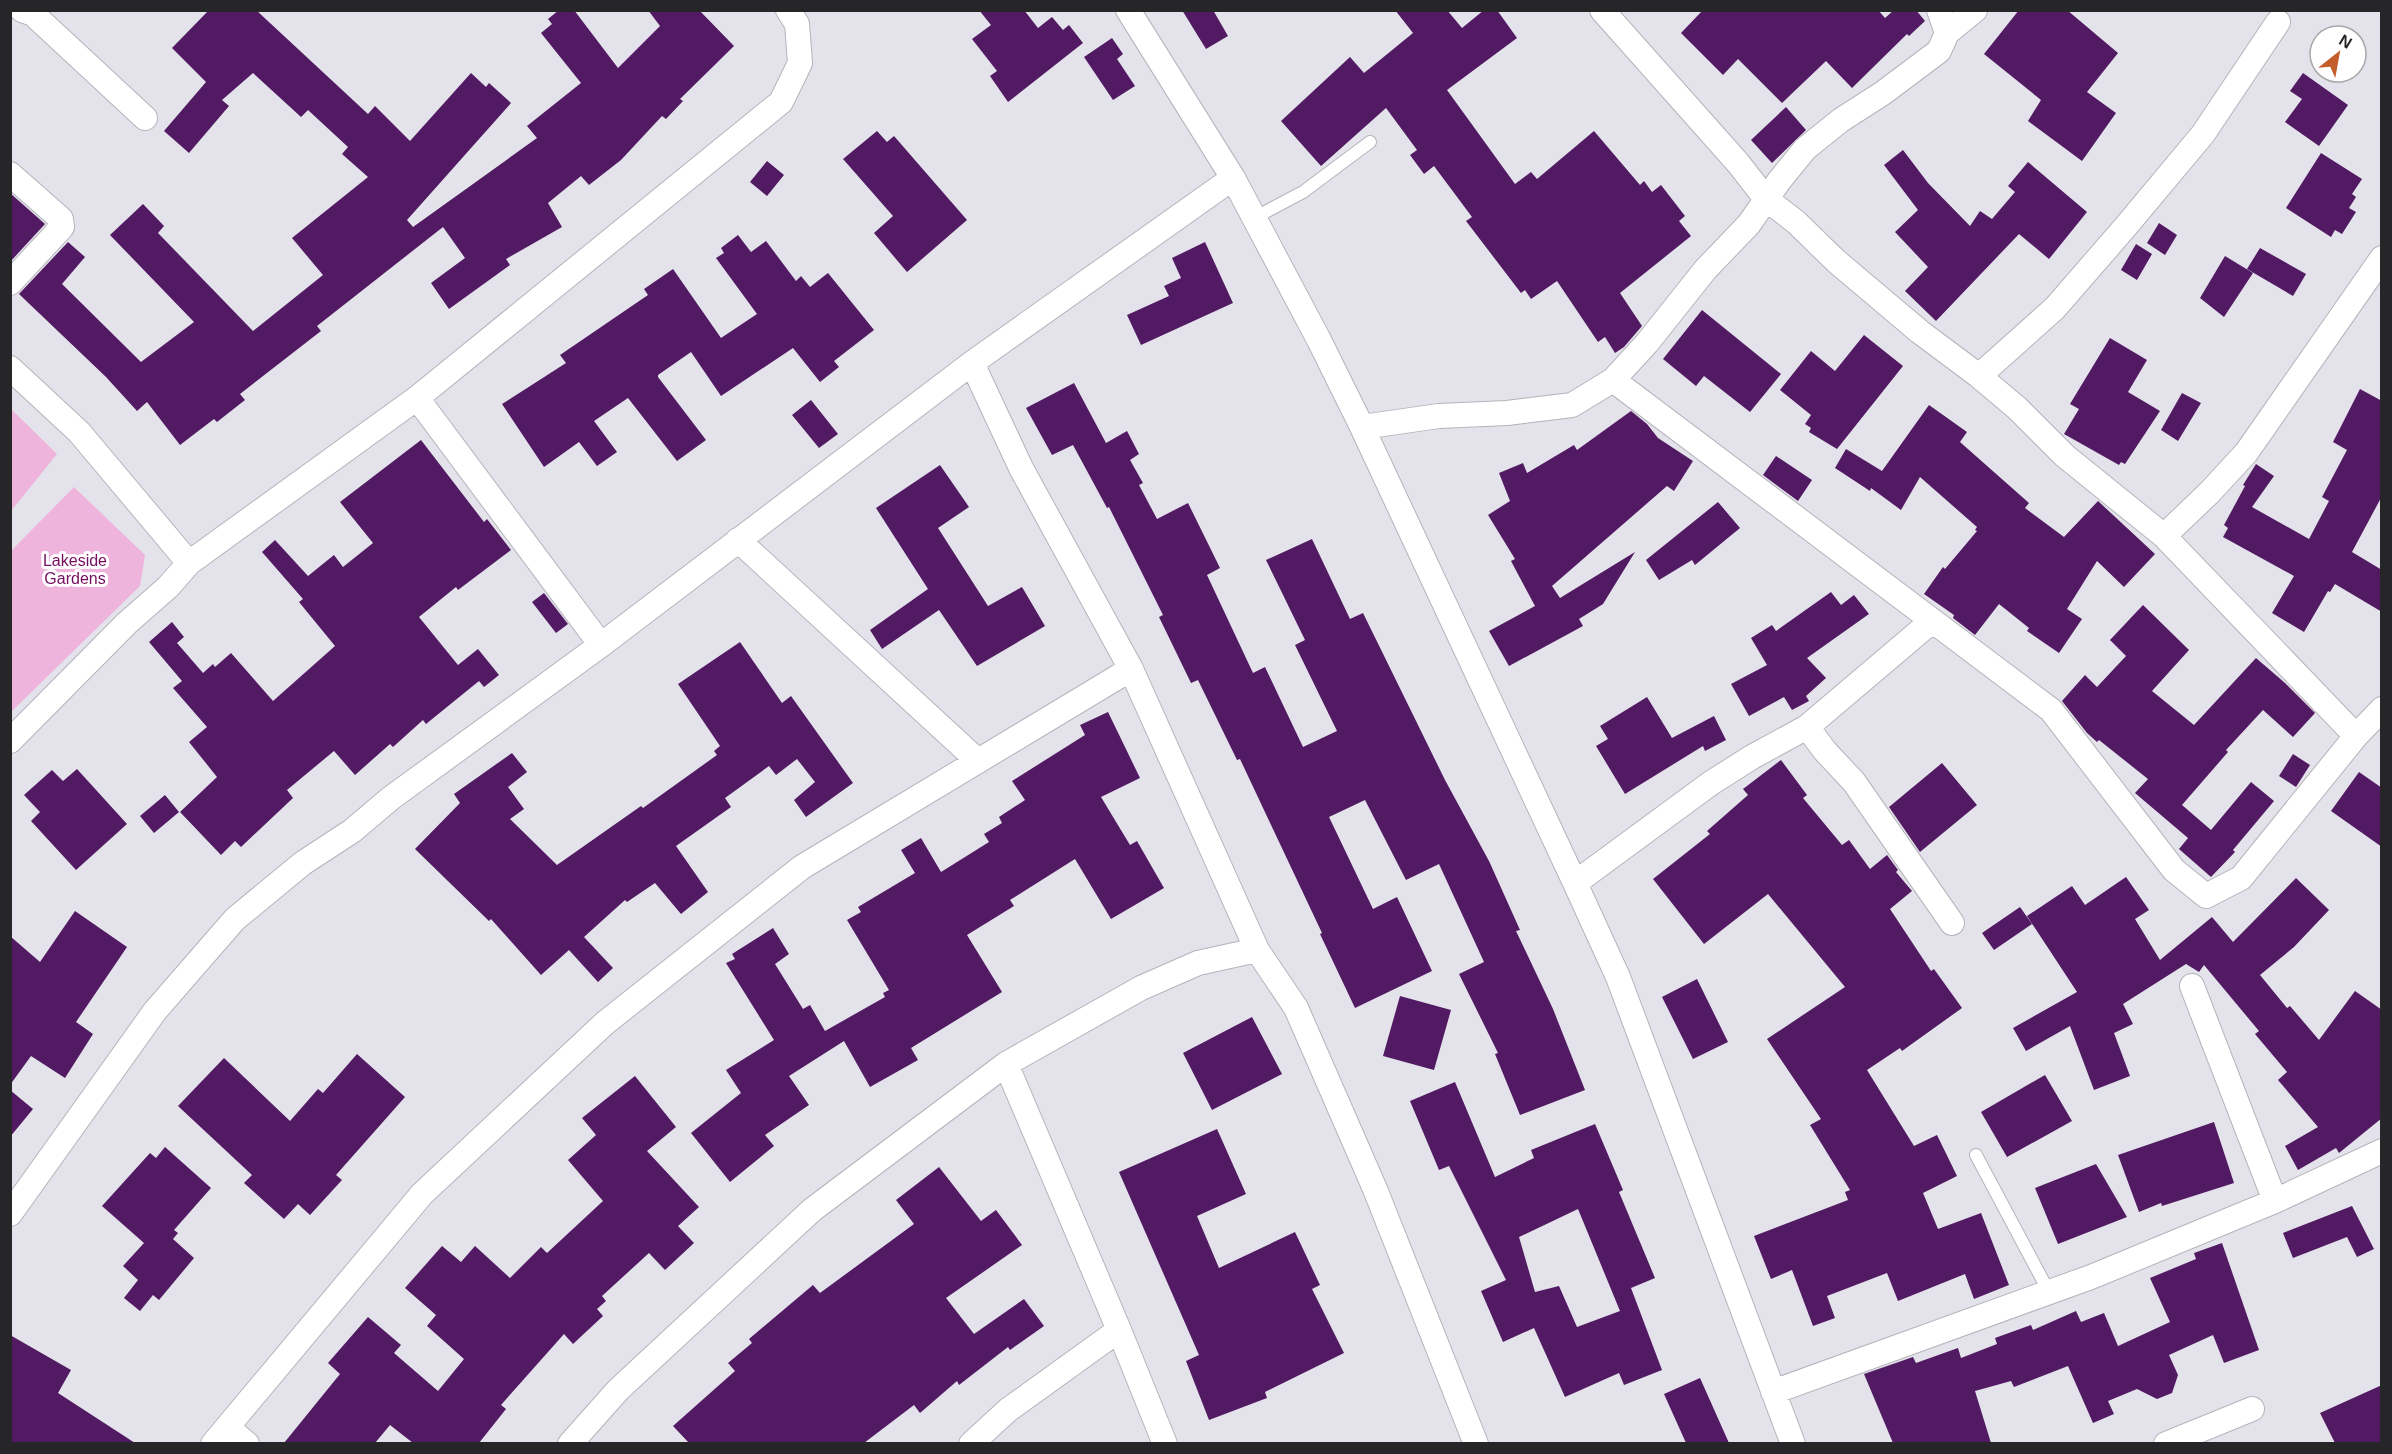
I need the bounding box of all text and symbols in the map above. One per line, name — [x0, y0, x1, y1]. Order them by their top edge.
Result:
north arrow — [2308, 24, 2368, 84]
text: N — [2336, 31, 2355, 52]
park label: Lakeside Gardens — [43, 552, 107, 587]

